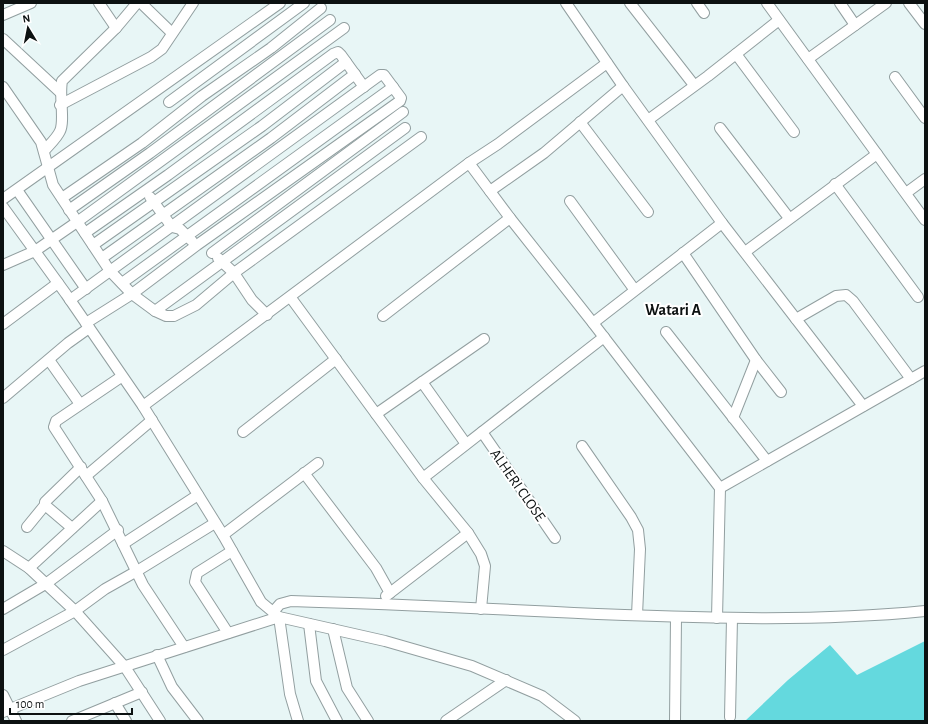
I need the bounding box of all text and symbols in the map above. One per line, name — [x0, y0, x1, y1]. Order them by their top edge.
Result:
north arrow — [8, 8, 48, 48]
text: N — [22, 13, 31, 25]
district label: Watari A — [645, 302, 701, 318]
street label: ALHERI CLOSE — [487, 446, 548, 524]
scale bar — [10, 690, 132, 716]
text: 100 m — [16, 698, 44, 710]

